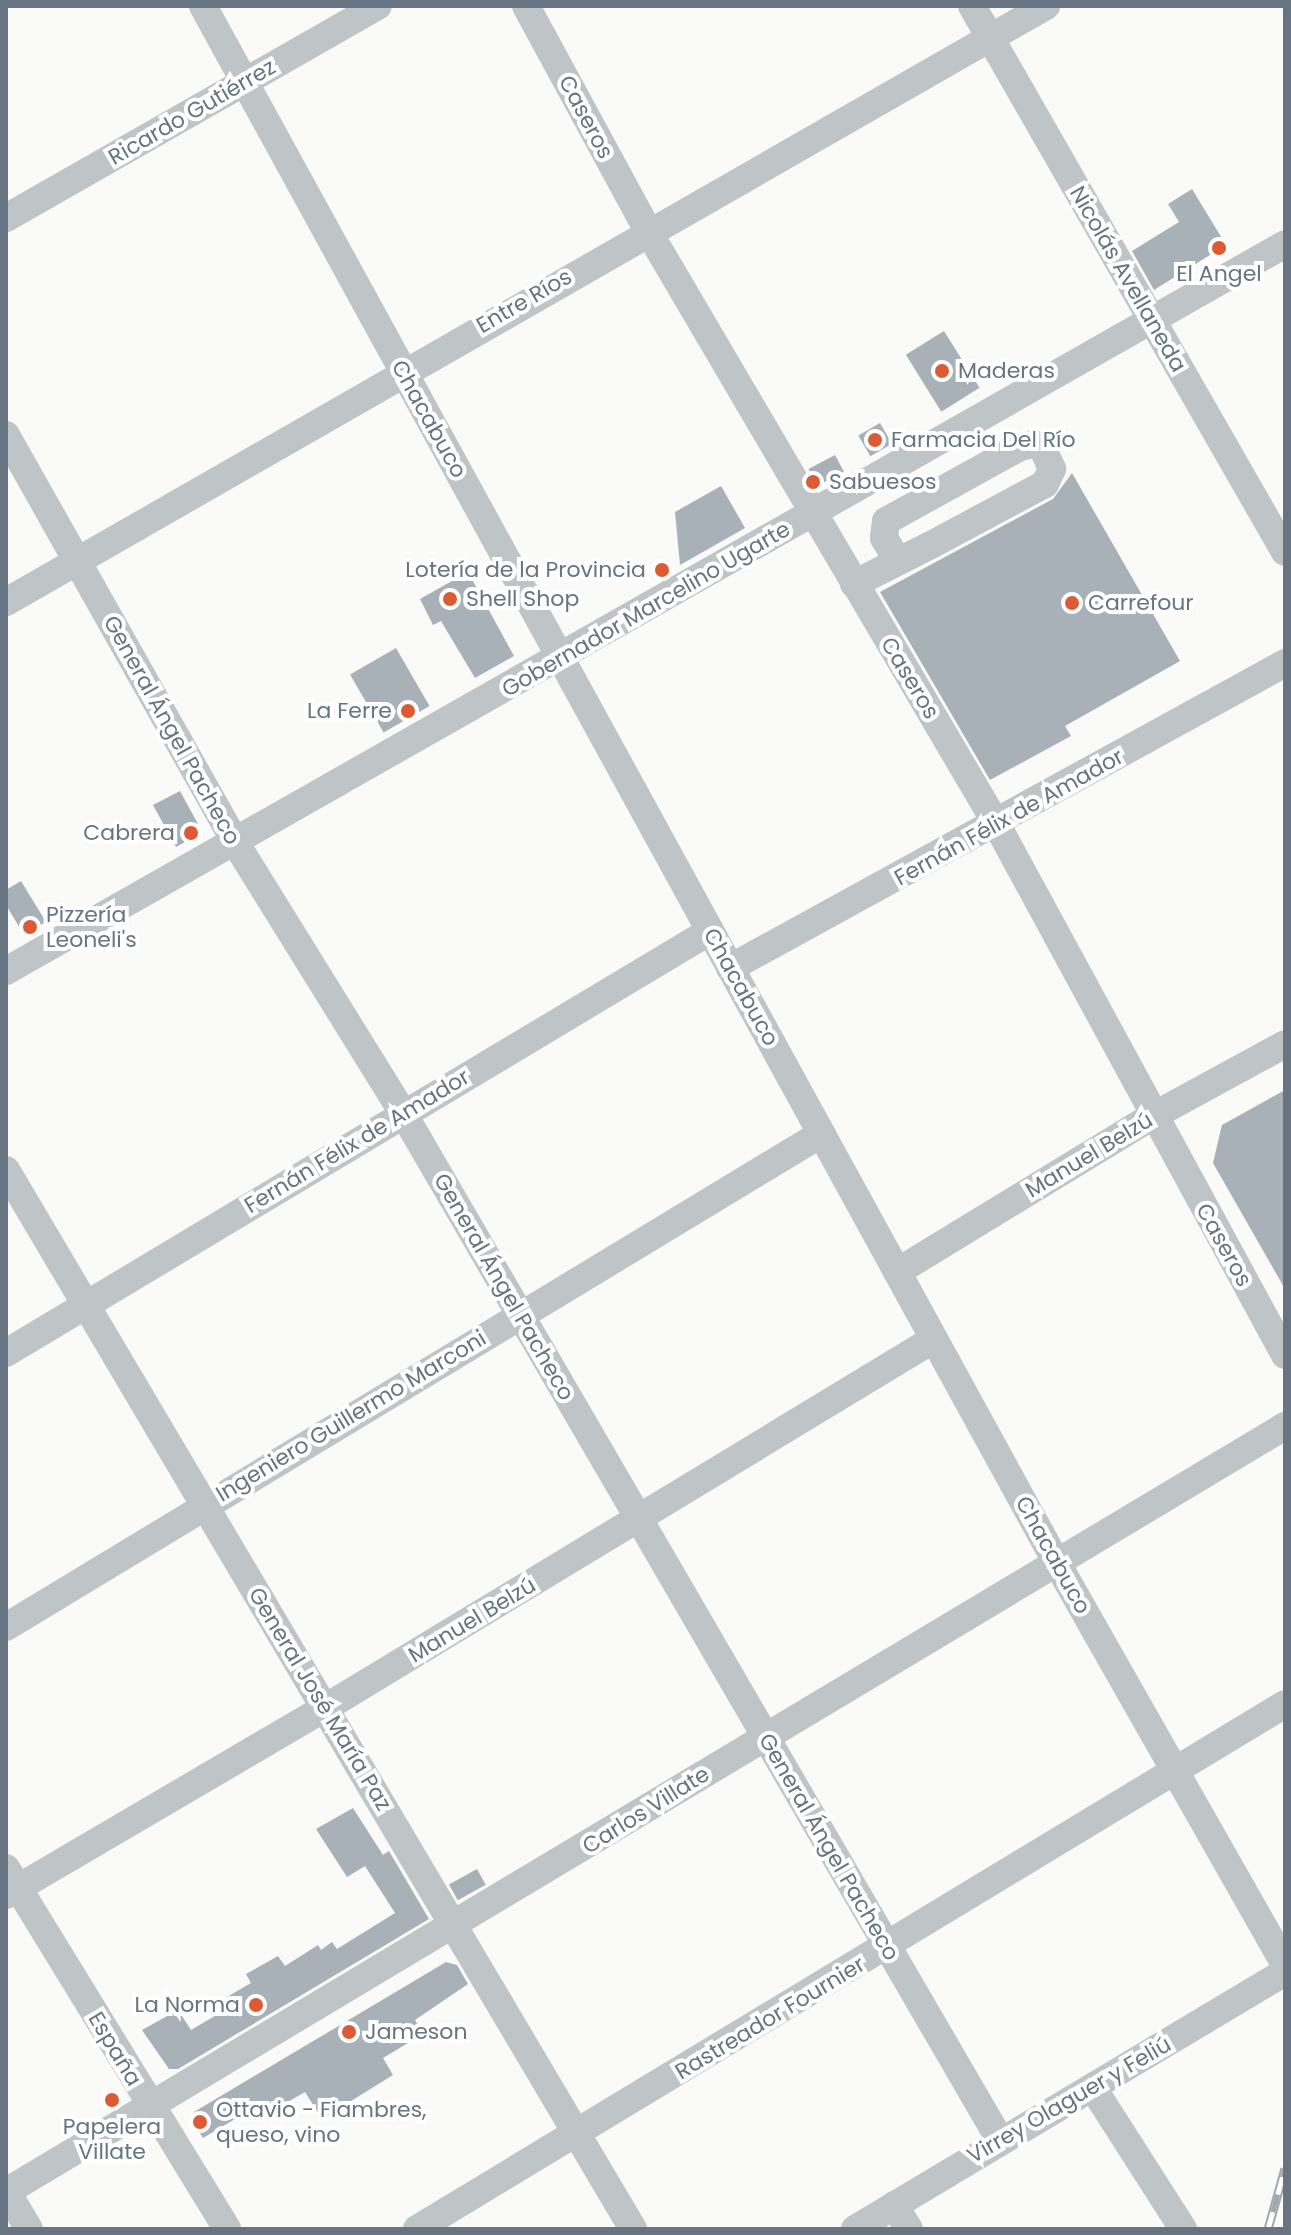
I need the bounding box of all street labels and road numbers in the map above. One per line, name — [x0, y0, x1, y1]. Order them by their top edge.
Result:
street label: Ricardo Gutiérrez — [104, 53, 280, 171]
street label: Caseros — [553, 71, 619, 163]
street label: Nicolás Avellaneda — [1064, 182, 1192, 376]
street label: Entre Ríos — [472, 263, 576, 339]
street label: Chacabuco — [386, 356, 472, 482]
street label: Gobernador Marcelino Ugarte — [497, 516, 795, 702]
street label: General Ángel Pacheco — [98, 611, 246, 849]
street label: Caseros — [875, 632, 945, 724]
street label: Fernán Félix de Amador — [890, 743, 1128, 891]
street label: Chacabuco — [698, 924, 784, 1050]
street label: Fernán Félix de Amador — [240, 1063, 474, 1219]
street label: Manuel Belzú — [1021, 1107, 1157, 1203]
street label: General Ángel Pacheco — [428, 1169, 580, 1405]
street label: Caseros — [1190, 1199, 1258, 1291]
street label: Ingeniero Guillermo Marconi — [211, 1325, 491, 1507]
street label: Chacabuco — [1010, 1492, 1096, 1618]
street label: Manuel Belzú — [404, 1572, 540, 1668]
street label: General José María Paz — [243, 1583, 397, 1815]
street label: General Ángel Pacheco — [753, 1729, 905, 1965]
street label: Carlos Villate — [578, 1761, 714, 1859]
street label: Rastreador Fournier — [671, 1951, 869, 2085]
street label: España — [83, 2007, 147, 2091]
street label: Virrey Olaguer y Feliú — [962, 2031, 1176, 2169]

